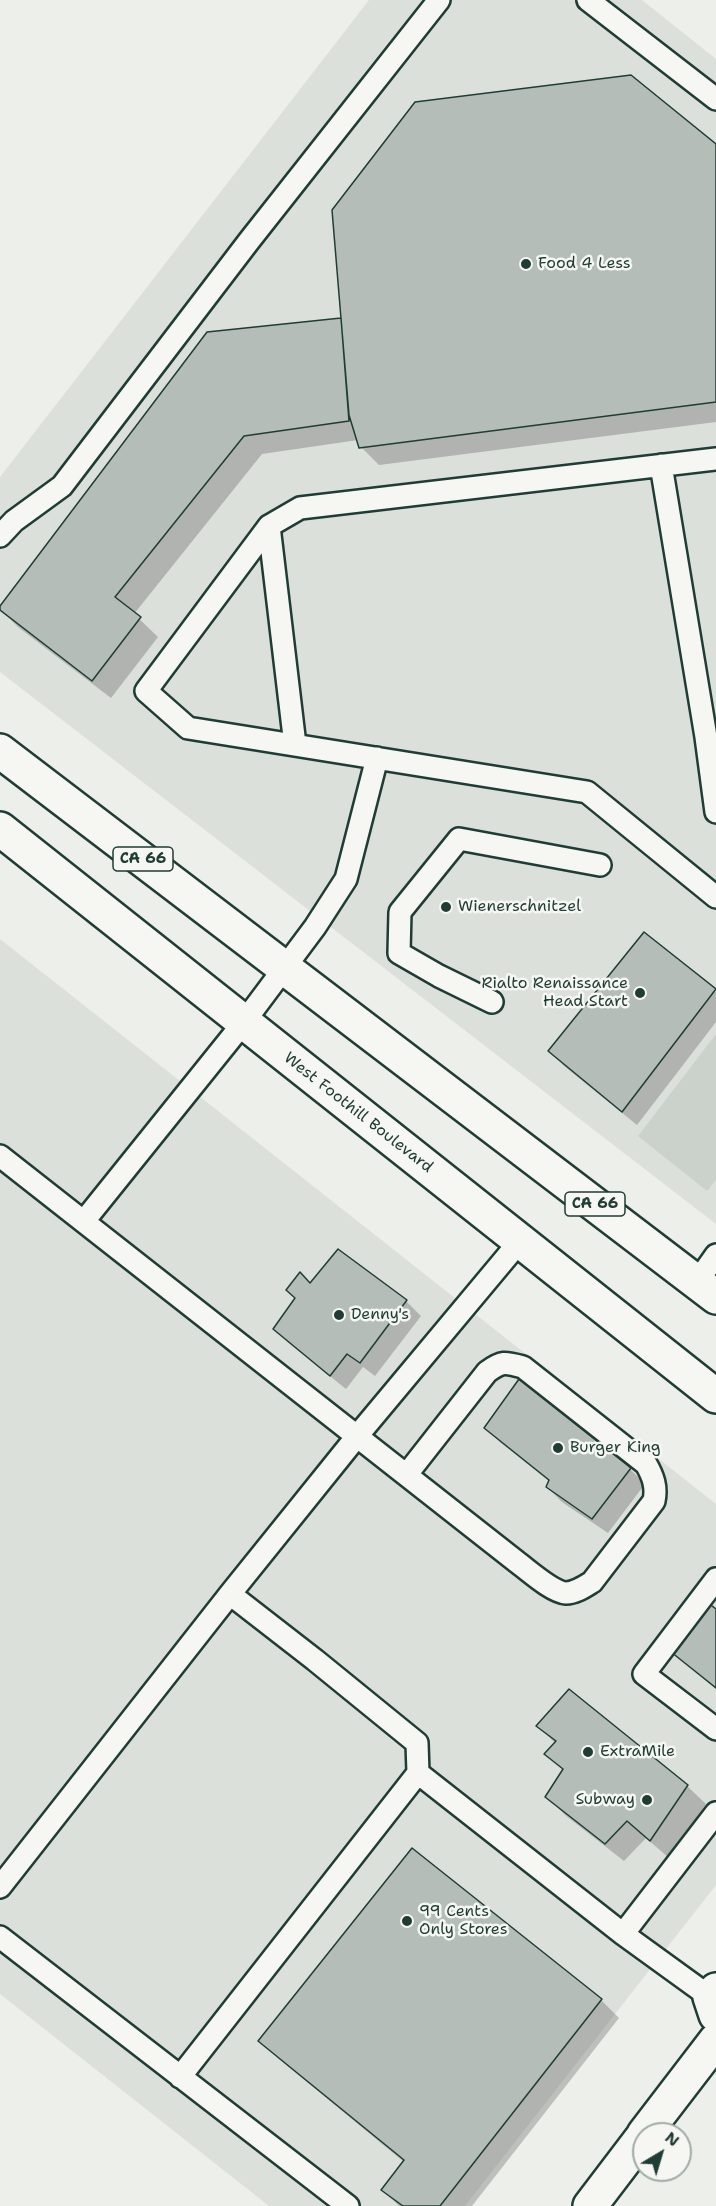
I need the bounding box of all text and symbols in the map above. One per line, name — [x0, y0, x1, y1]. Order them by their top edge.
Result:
place label: Food 4 Less — [538, 254, 631, 274]
marker: Food 4 Less — [519, 257, 533, 271]
road number: CA 66 — [113, 847, 173, 871]
place label: Wienerschnitzel — [458, 897, 581, 917]
marker: Wienerschnitzel — [439, 900, 453, 914]
place label: Rialto Renaissance Head Start — [481, 974, 628, 1012]
marker: Rialto Renaissance Head Start — [633, 986, 647, 1000]
street label: West Foothill Boulevard — [280, 1049, 436, 1177]
road number: CA 66 — [565, 1192, 625, 1216]
place label: Denny's — [351, 1305, 409, 1325]
marker: Denny's — [332, 1308, 346, 1322]
place label: Burger King — [570, 1438, 661, 1458]
marker: Burger King — [551, 1441, 565, 1455]
place label: ExtraMile — [600, 1742, 675, 1762]
marker: ExtraMile — [581, 1745, 595, 1759]
place label: Subway — [575, 1790, 635, 1810]
marker: Subway — [640, 1793, 654, 1807]
place label: 99 Cents Only Stores — [419, 1902, 508, 1940]
marker: 99 Cents Only Stores — [400, 1914, 414, 1928]
north arrow — [632, 2122, 692, 2182]
text: N — [661, 2127, 684, 2151]

